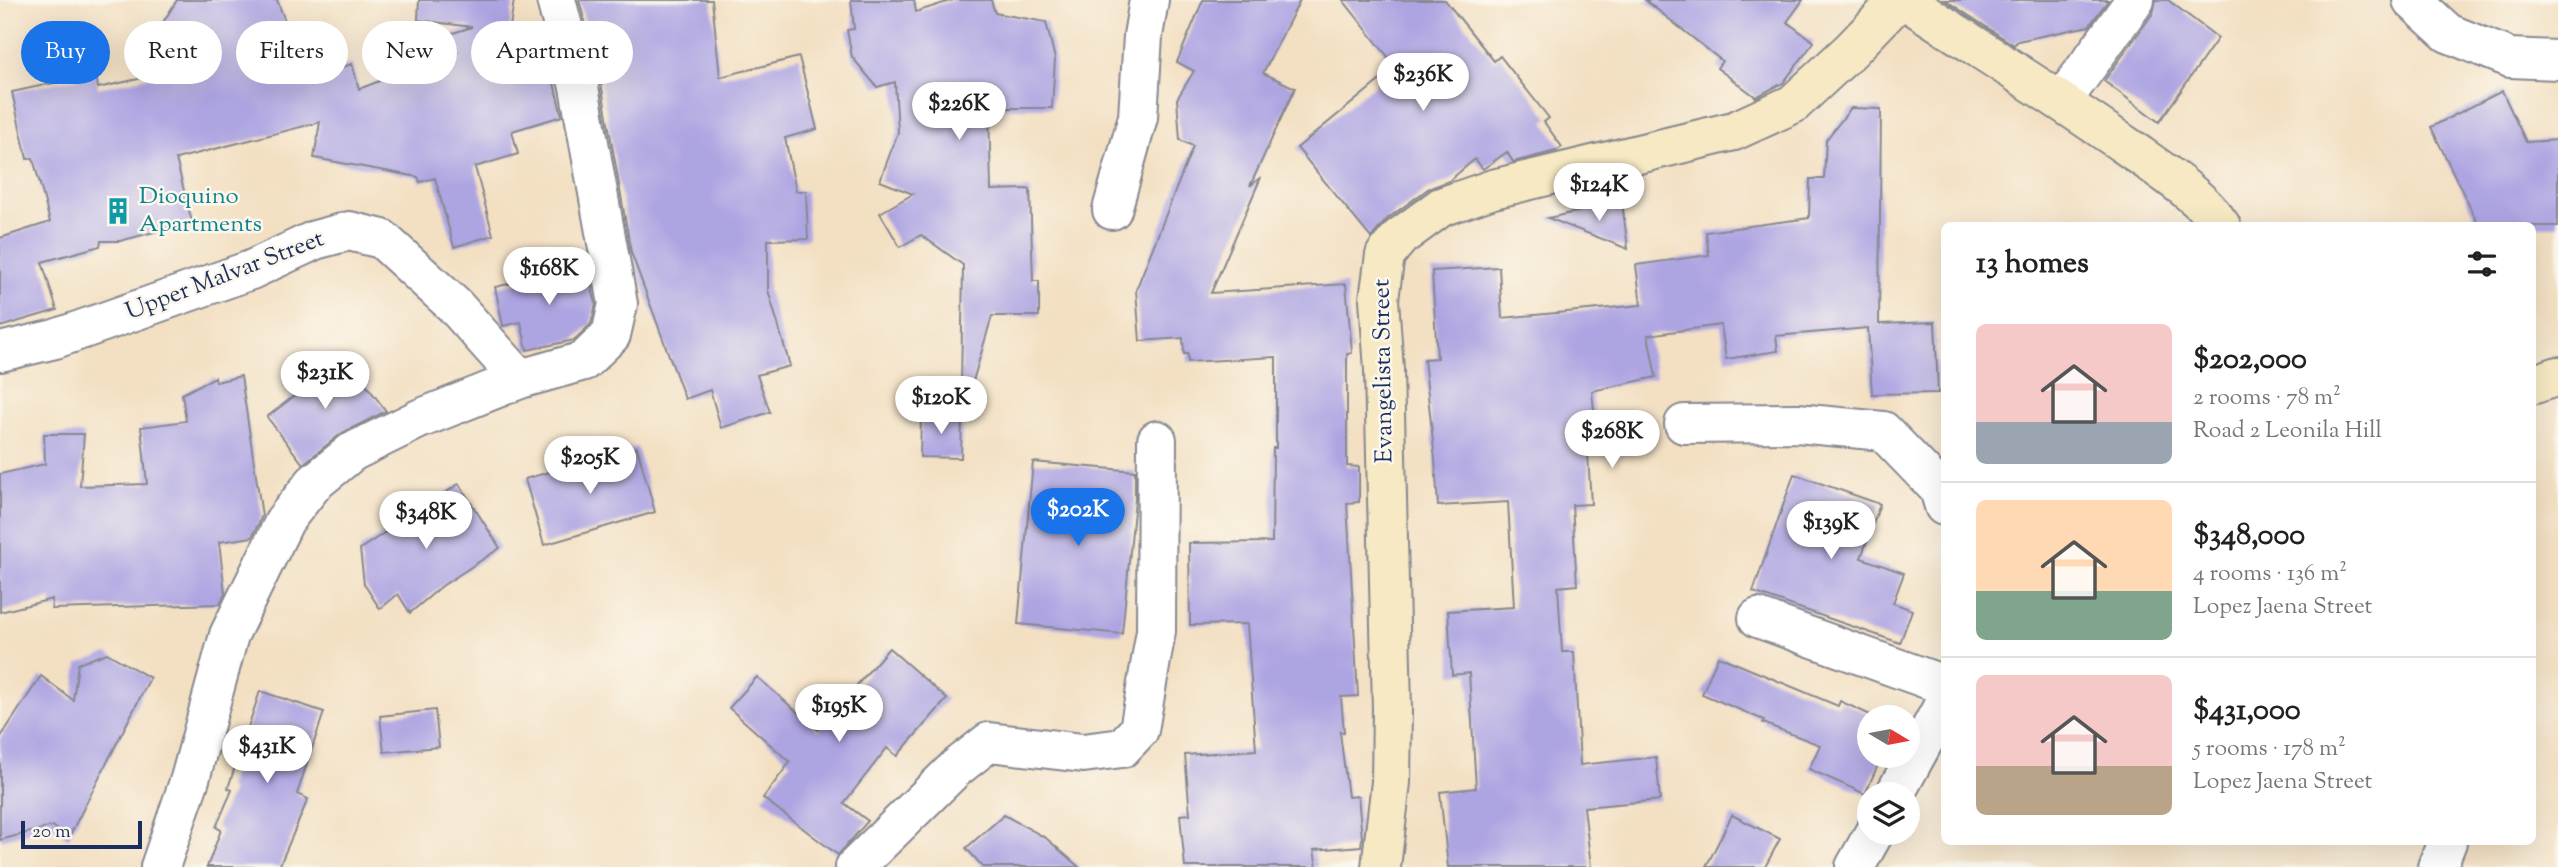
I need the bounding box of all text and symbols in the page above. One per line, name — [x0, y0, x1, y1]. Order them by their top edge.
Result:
chip: Buy — [21, 21, 110, 84]
chip: Rent — [124, 21, 222, 84]
chip: Filters — [236, 21, 348, 84]
chip: New — [362, 21, 457, 84]
chip: Apartment — [471, 21, 633, 84]
pin: $236K — [1374, 54, 1472, 113]
text: $236K — [1393, 59, 1453, 92]
pin: $226K — [910, 82, 1008, 142]
text: $226K — [928, 88, 990, 121]
pin: $124K — [1550, 164, 1648, 223]
text: $124K — [1569, 169, 1629, 202]
place label: Dioquino Apartments — [139, 180, 262, 242]
building icon: Dioquino Apartments — [103, 196, 133, 226]
street label: Upper Malvar Street — [121, 222, 329, 330]
text: 13 homes — [1976, 243, 2089, 286]
icon: filters — [2463, 245, 2501, 283]
pin: $168K — [500, 247, 598, 307]
text: $168K — [519, 253, 579, 286]
street label: Evangelista Street — [1365, 279, 1403, 463]
text: $202,000 — [2193, 339, 2307, 382]
pin: $231K — [276, 352, 374, 411]
icon: home — [2032, 352, 2116, 436]
text: $231K — [297, 357, 353, 390]
pin: $120K — [892, 376, 990, 436]
text: $120K — [911, 382, 971, 415]
text: 2 rooms · 78 m² — [2193, 382, 2341, 415]
pin: $268K — [1563, 410, 1661, 470]
text: Road 2 Leonila Hill — [2193, 415, 2382, 448]
text: $268K — [1581, 416, 1643, 449]
pin: $205K — [541, 436, 639, 496]
text: $205K — [560, 442, 620, 475]
pin: $202K — [1029, 489, 1127, 548]
pin: $348K — [377, 491, 475, 551]
text: $202K — [1047, 494, 1109, 527]
text: $348K — [395, 497, 457, 530]
pin: $139K — [1782, 502, 1880, 561]
text: $139K — [1803, 507, 1860, 540]
text: $348,000 — [2193, 515, 2305, 558]
icon: home — [2032, 528, 2116, 612]
text: 4 rooms · 136 m² — [2193, 558, 2347, 591]
text: Lopez Jaena Street — [2193, 591, 2372, 624]
pin: $195K — [790, 684, 888, 744]
text: $195K — [811, 690, 867, 723]
text: $431,000 — [2193, 690, 2301, 733]
icon: home — [2032, 703, 2116, 787]
north arrow — [1857, 705, 1920, 768]
map controls — [1857, 705, 1920, 845]
pin: $431K — [218, 726, 316, 785]
text: $431K — [238, 731, 296, 764]
text: 5 rooms · 178 m² — [2193, 733, 2346, 766]
text: Lopez Jaena Street — [2193, 766, 2372, 799]
button: layers — [1857, 782, 1920, 845]
scale bar — [21, 818, 142, 850]
text: 20 m — [32, 819, 71, 846]

